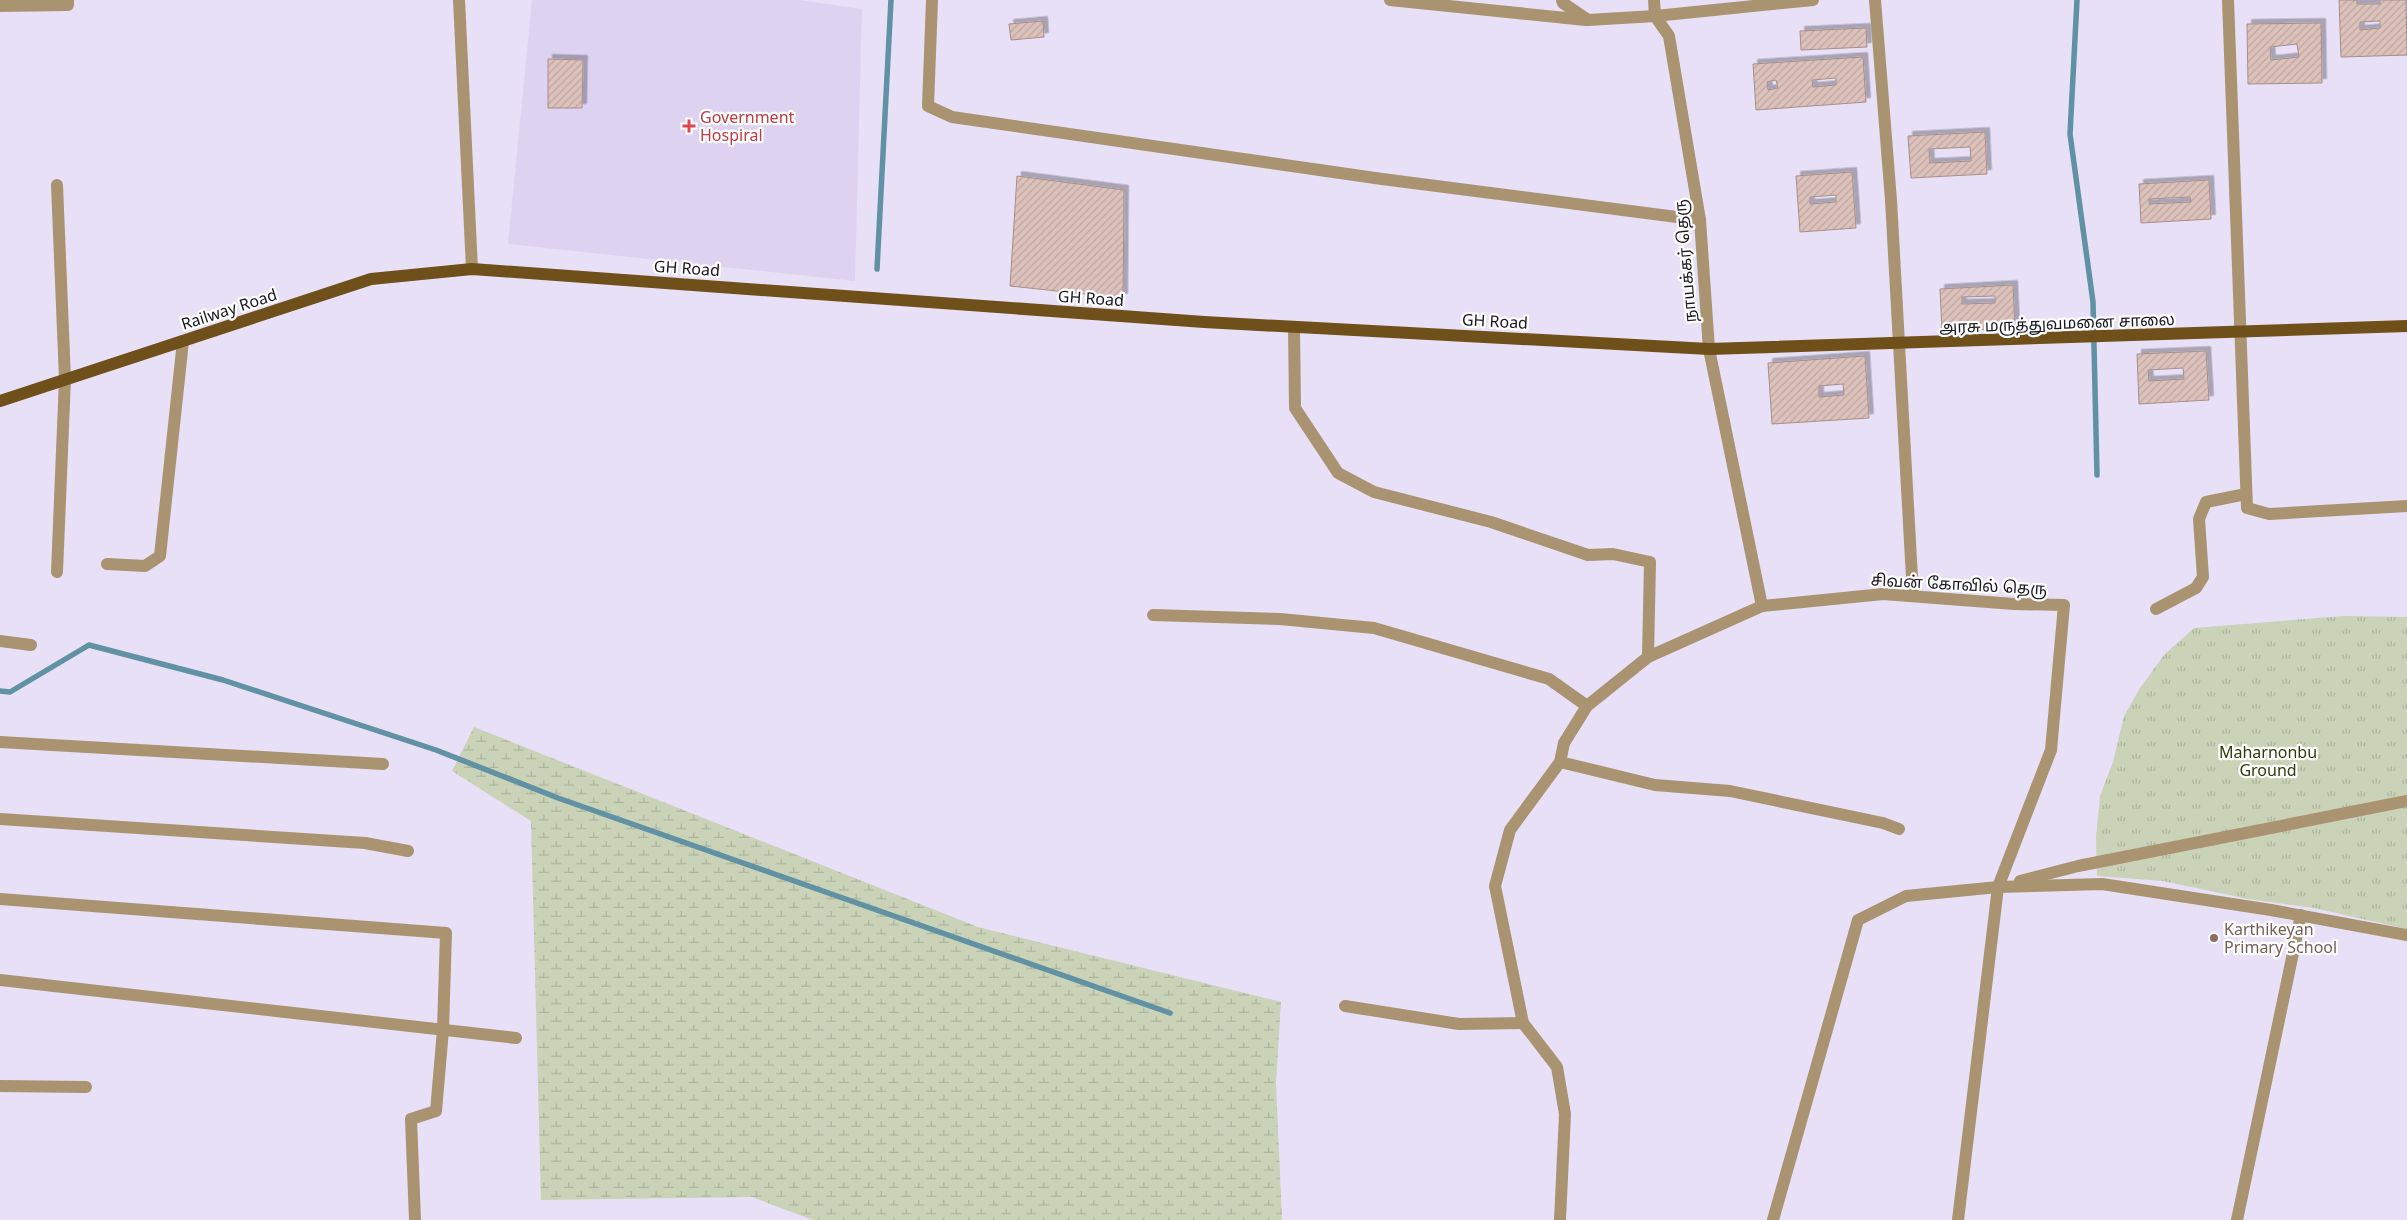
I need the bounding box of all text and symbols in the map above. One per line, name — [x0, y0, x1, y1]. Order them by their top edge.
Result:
place label: Government Hospiral — [700, 106, 795, 146]
marker: Government Hospiral — [682, 119, 696, 133]
street label: நாயக்கர் தெரு — [1669, 198, 1702, 323]
street label: GH Road — [653, 255, 721, 281]
street label: Railway Road — [178, 283, 280, 335]
street label: GH Road — [1057, 285, 1125, 311]
street label: GH Road — [1461, 308, 1529, 334]
street label: அரசு மருத்துவமனை சாலை — [1939, 308, 2175, 339]
street label: சிவன் கோவில் தெரு — [1870, 568, 2048, 601]
park label: Maharnonbu Ground — [2219, 741, 2317, 781]
place label: Karthikeyan Primary School — [2224, 918, 2337, 958]
marker: Karthikeyan Primary School — [2208, 932, 2220, 944]

